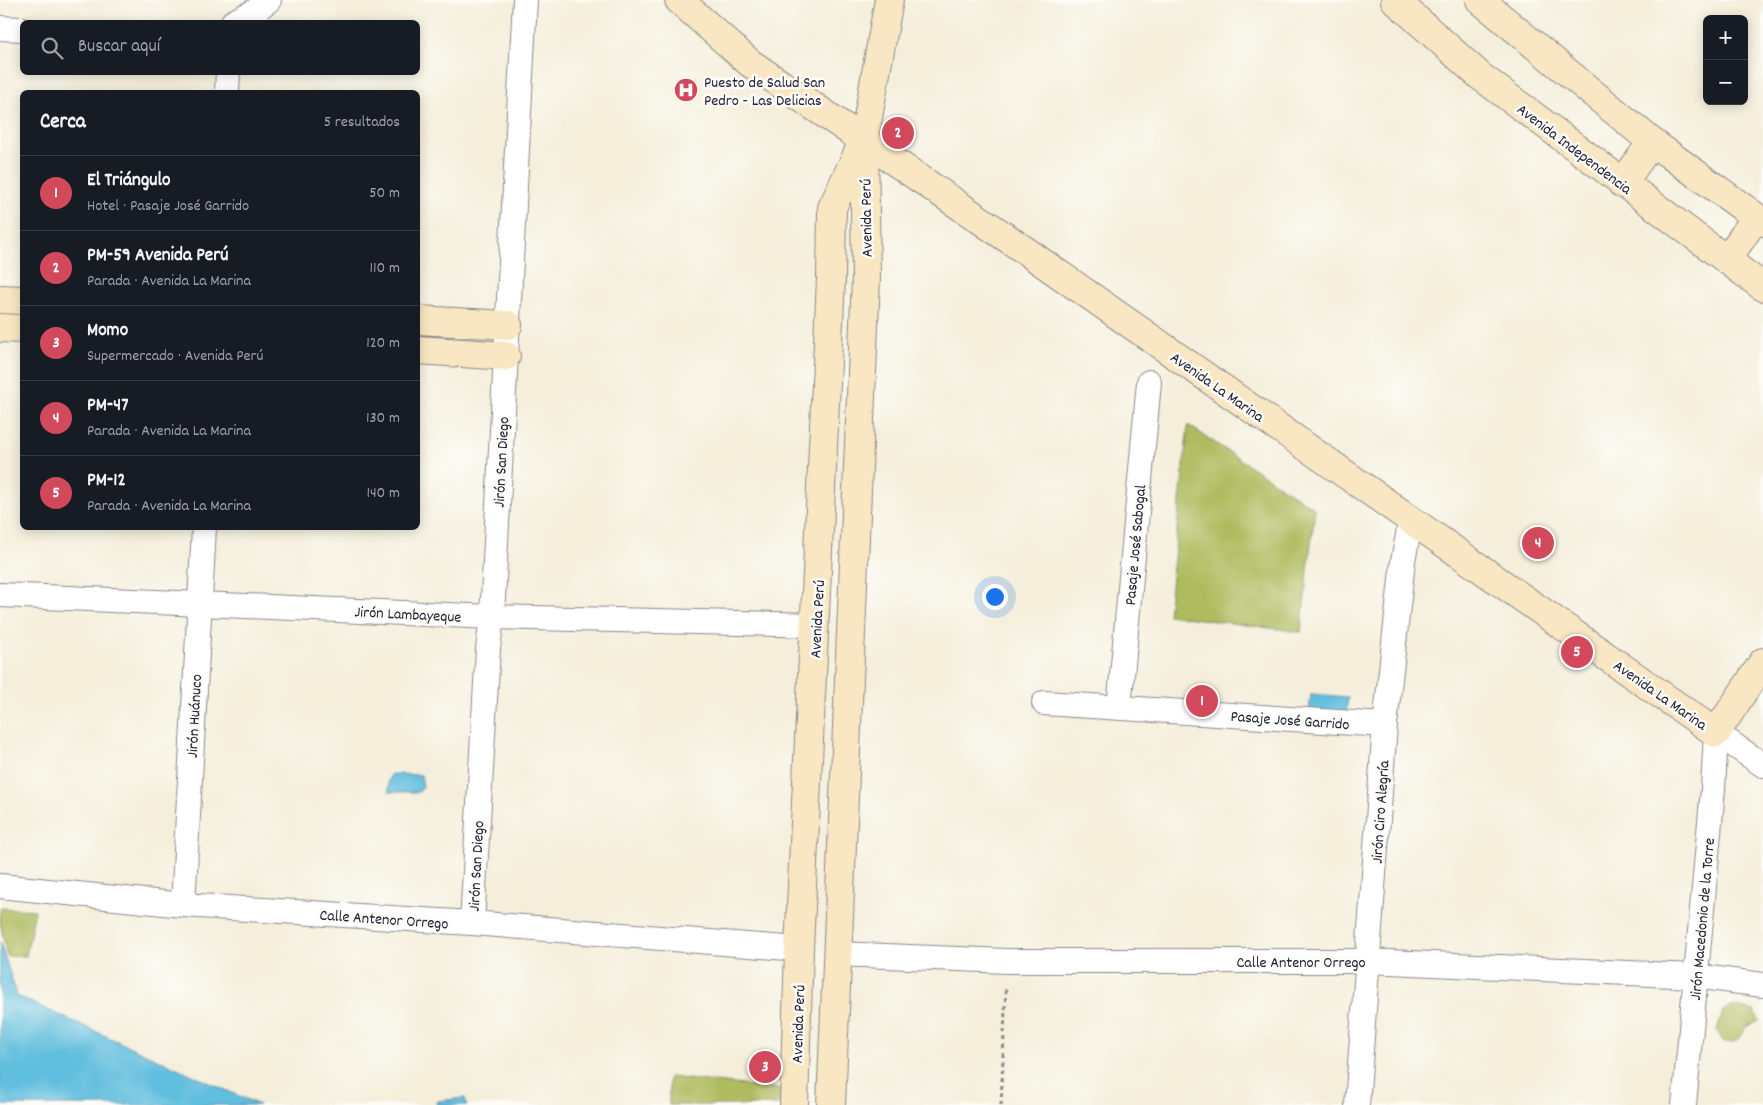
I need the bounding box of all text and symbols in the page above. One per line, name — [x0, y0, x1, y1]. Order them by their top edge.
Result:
map controls — [1703, 15, 1748, 105]
button: + — [1703, 15, 1748, 60]
search box — [20, 20, 420, 75]
icon: search — [38, 34, 66, 62]
text: Buscar aquí — [78, 34, 160, 61]
button: − — [1703, 60, 1748, 105]
place label: Puesto de Salud San Pedro - Las Delicias — [704, 72, 825, 113]
hospital icon: Puesto de Salud San Pedro - Las Delicias — [673, 77, 699, 103]
street label: Avenida Independencia — [1511, 99, 1636, 201]
text: Cerca — [40, 108, 86, 138]
text: 5 resultados — [324, 111, 400, 134]
pin: 2 — [882, 114, 914, 152]
text: El Triángulo — [87, 168, 170, 195]
street label: Avenida Perú — [855, 178, 880, 257]
text: 1 — [54, 182, 58, 205]
text: 50 m — [369, 182, 400, 205]
text: Hotel · Pasaje José Garrido — [87, 195, 249, 218]
text: PM-59 Avenida Perú — [87, 243, 228, 270]
text: 2 — [53, 257, 60, 280]
text: 110 m — [370, 257, 400, 280]
text: Parada · Avenida La Marina — [87, 270, 251, 293]
text: Momo — [87, 318, 128, 345]
text: 3 — [52, 332, 60, 355]
text: 120 m — [366, 332, 400, 355]
text: Supermercado · Avenida Perú — [87, 345, 263, 368]
street label: Avenida La Marina — [1165, 347, 1269, 429]
text: PM-47 — [87, 393, 128, 420]
text: 4 — [53, 407, 59, 430]
text: 130 m — [366, 407, 400, 430]
street label: Jirón San Diego — [489, 416, 516, 508]
text: Parada · Avenida La Marina — [87, 420, 251, 443]
text: PM-12 — [87, 468, 126, 495]
text: 5 — [52, 482, 60, 505]
text: 140 m — [366, 482, 400, 505]
street label: Pasaje José Sabogal — [1120, 484, 1153, 607]
text: Parada · Avenida La Marina — [87, 495, 251, 518]
pin: 4 — [1522, 524, 1554, 562]
street label: Avenida Perú — [805, 579, 832, 659]
your location — [982, 584, 1008, 610]
street label: Jirón Lambayeque — [354, 601, 462, 630]
pin: 5 — [1561, 633, 1593, 671]
street label: Avenida La Marina — [1608, 655, 1712, 737]
street label: Jirón Huánuco — [182, 674, 209, 759]
pin: 1 — [1186, 682, 1218, 720]
street label: Pasaje José Garrido — [1230, 706, 1350, 737]
street label: Jirón Ciro Alegría — [1366, 759, 1397, 865]
street label: Jirón San Diego — [464, 820, 491, 912]
street label: Jirón Macedonio de la Torre — [1685, 837, 1722, 1001]
street label: Calle Antenor Orrego — [319, 905, 449, 936]
street label: Calle Antenor Orrego — [1236, 952, 1366, 975]
street label: Avenida Perú — [787, 984, 812, 1064]
pin: 3 — [749, 1048, 781, 1086]

